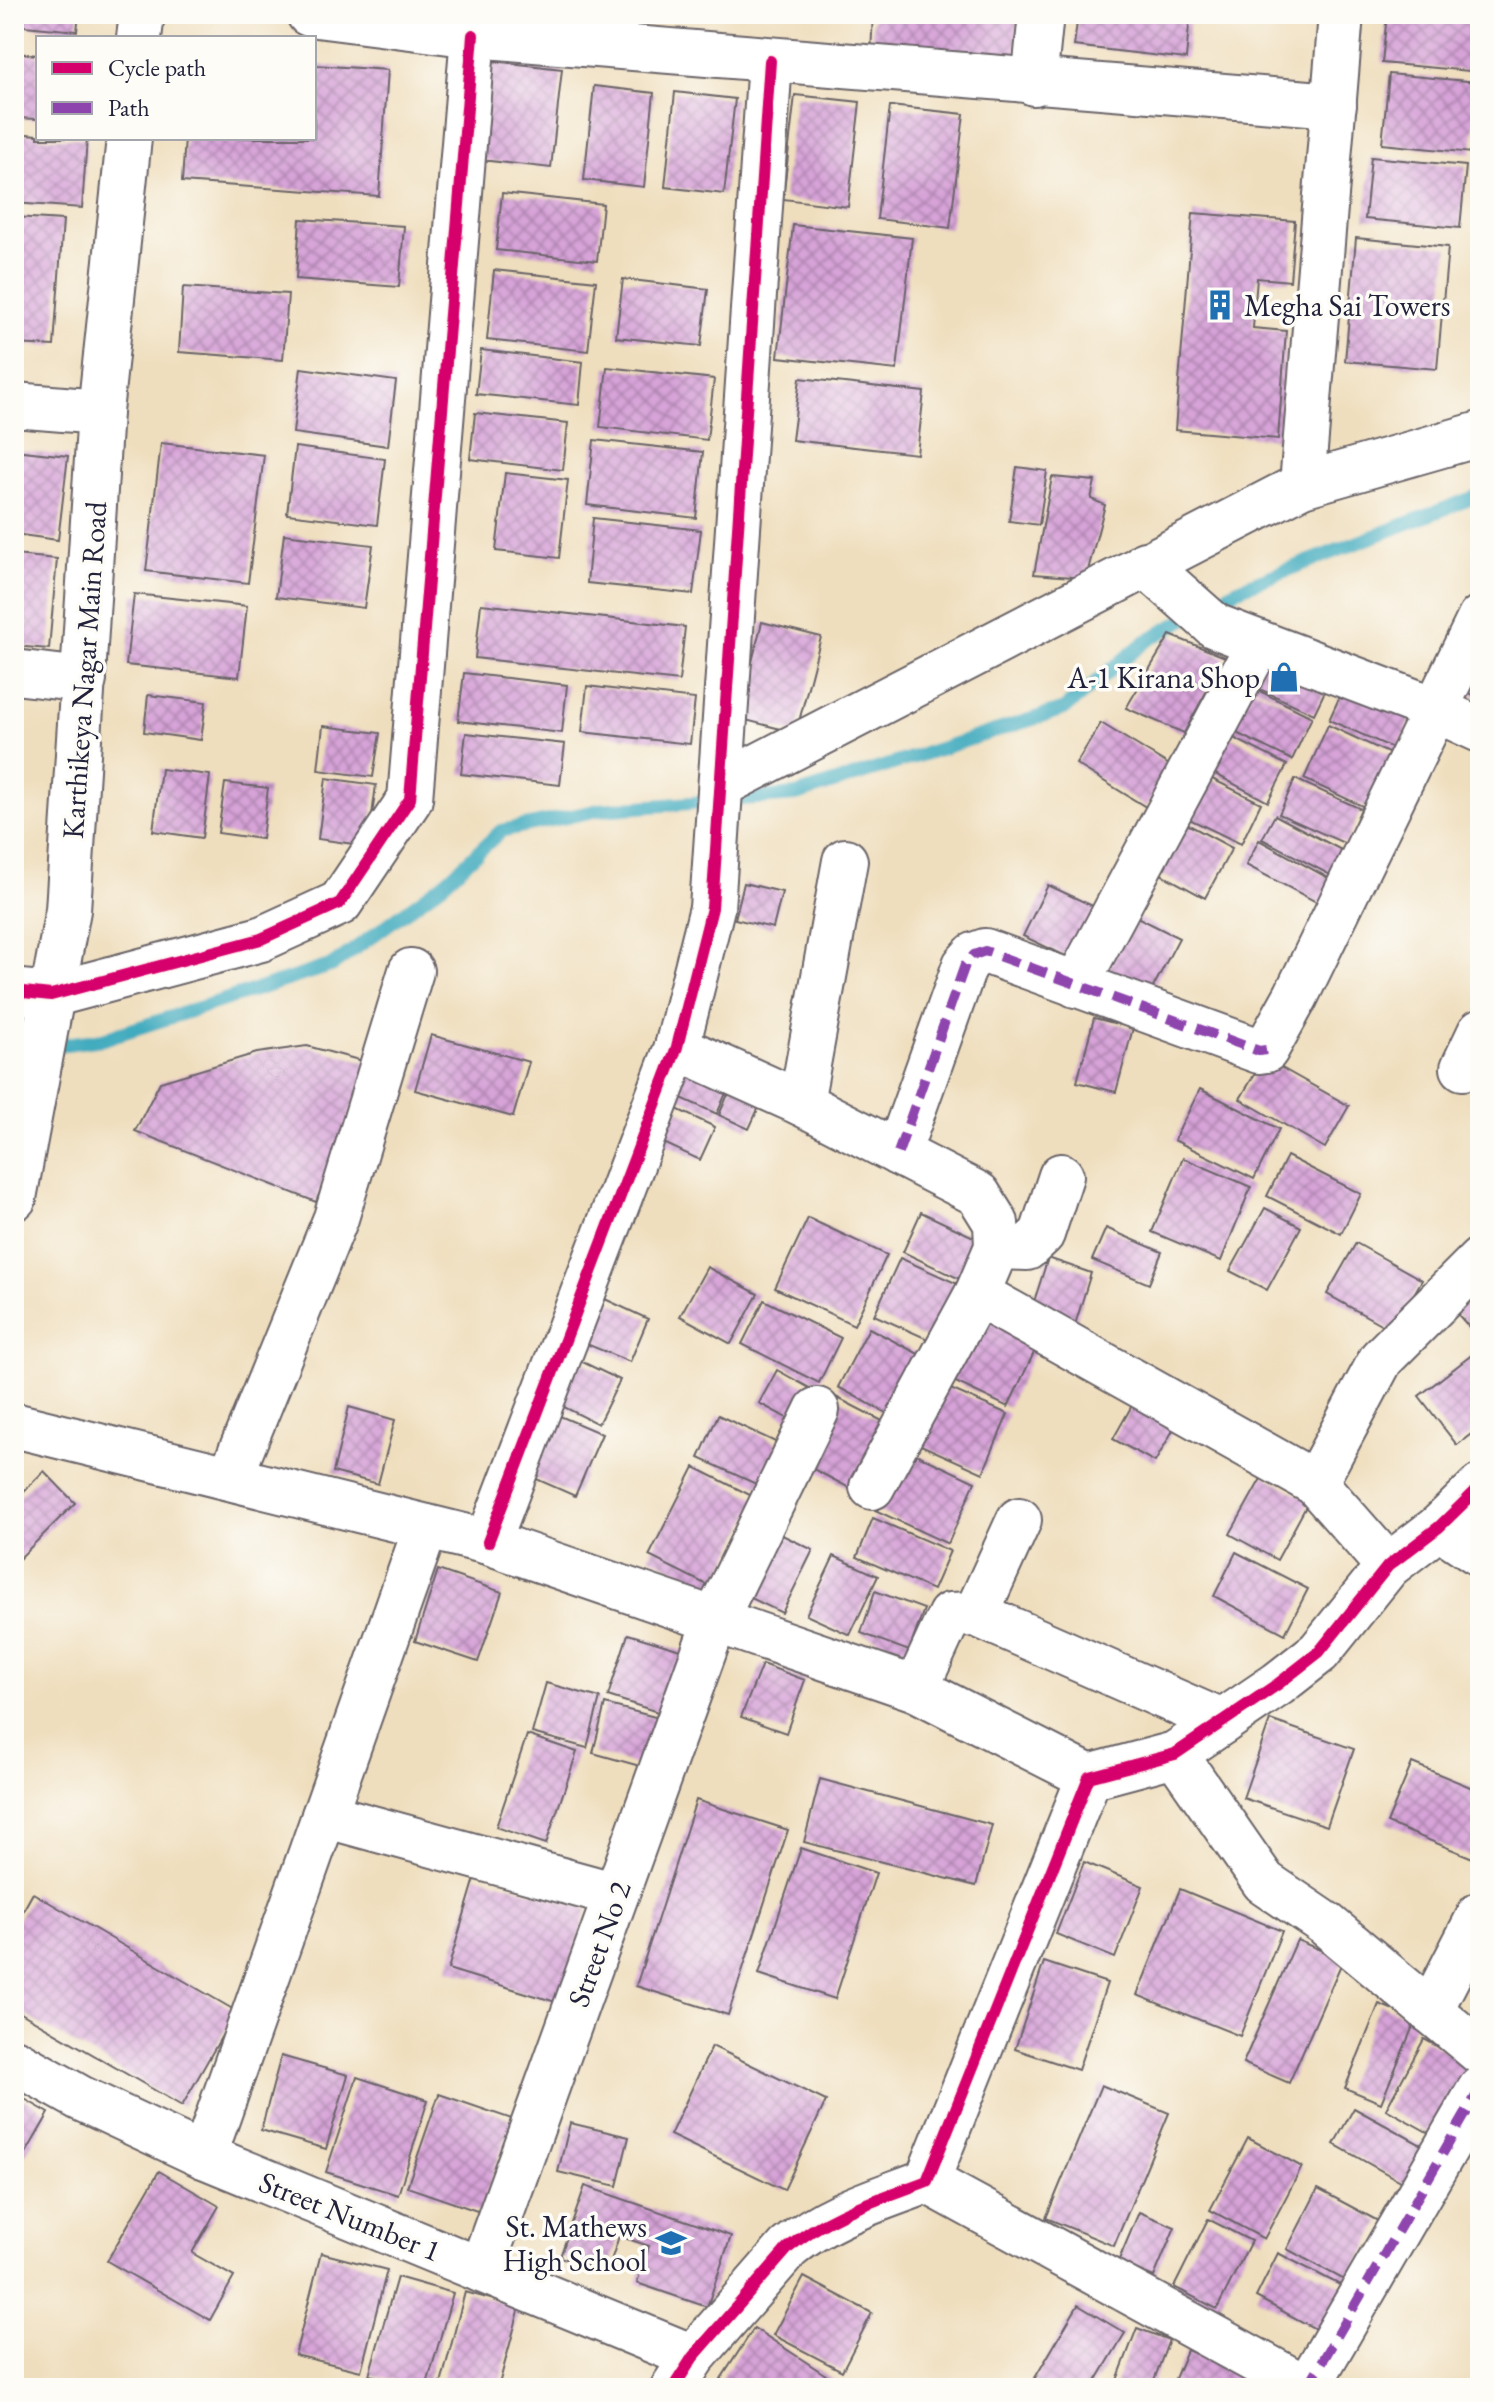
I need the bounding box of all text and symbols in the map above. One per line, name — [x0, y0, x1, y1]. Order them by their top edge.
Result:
legend — [36, 36, 316, 140]
text: Cycle path — [108, 52, 206, 83]
text: Path — [108, 92, 150, 123]
place label: Megha Sai Towers — [1244, 286, 1450, 325]
building icon: Megha Sai Towers — [1203, 288, 1237, 322]
street label: Karthikeya Nagar Main Road — [53, 499, 115, 840]
place label: A-1 Kirana Shop — [1066, 658, 1260, 697]
shop icon: A-1 Kirana Shop — [1267, 660, 1301, 694]
street label: Street No 2 — [558, 1875, 640, 2012]
street label: Street Number 1 — [254, 2162, 446, 2270]
place label: St. Mathews High School — [503, 2207, 647, 2280]
school or university icon: St. Mathews High School — [654, 2226, 688, 2260]

